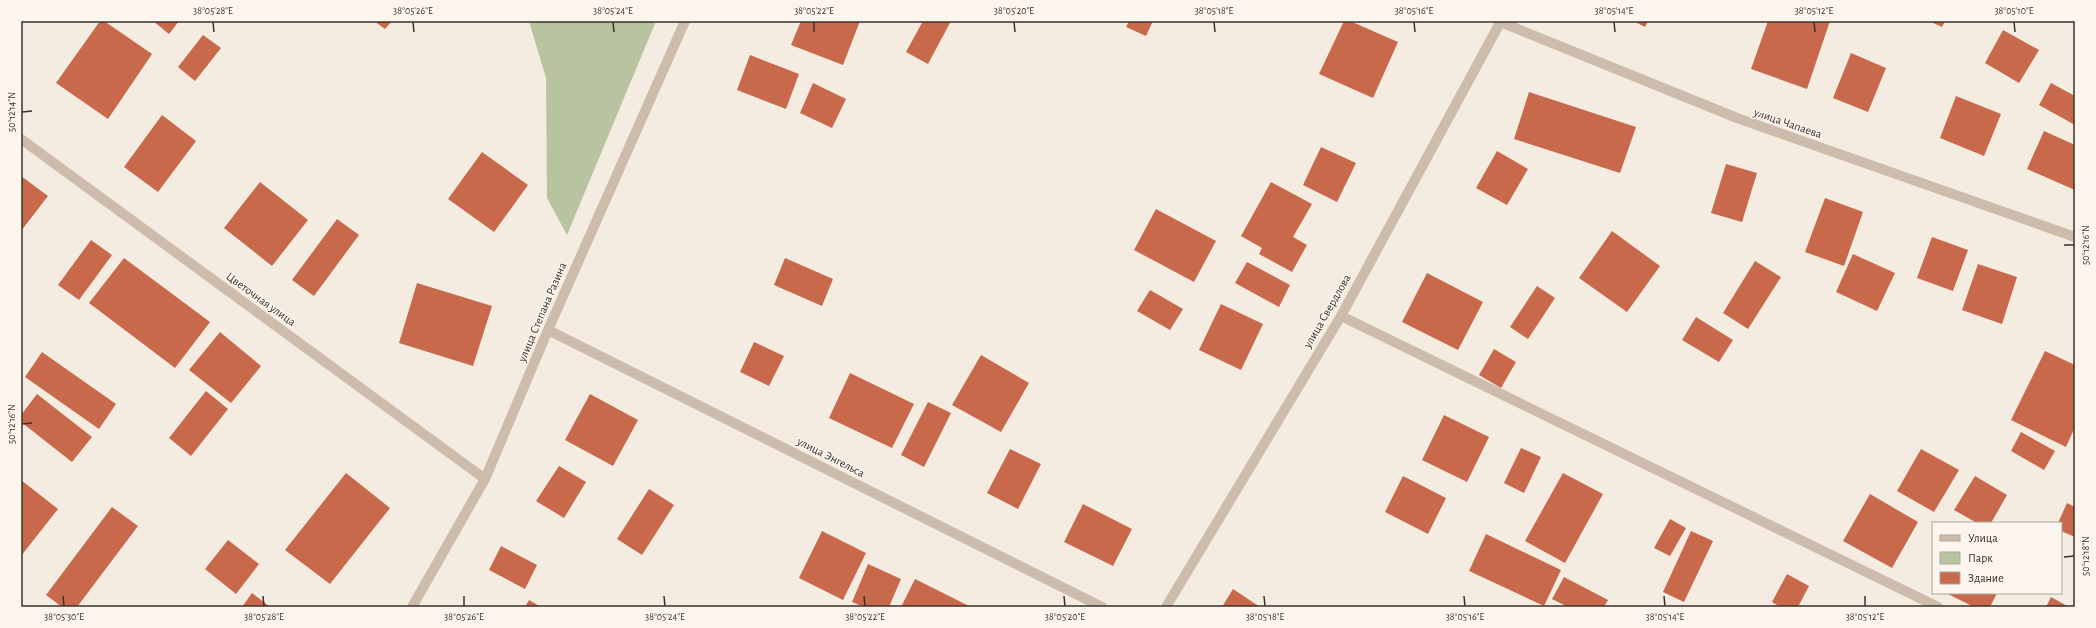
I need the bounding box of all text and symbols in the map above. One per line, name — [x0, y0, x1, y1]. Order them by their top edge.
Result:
text: 38°05'28"E — [193, 6, 233, 16]
text: 38°05'26"E — [393, 6, 433, 16]
text: 38°05'24"E — [593, 6, 633, 16]
text: 38°05'22"E — [794, 6, 834, 16]
text: 38°05'20"E — [994, 6, 1034, 16]
text: 38°05'18"E — [1195, 6, 1234, 16]
text: 38°05'16"E — [1395, 6, 1434, 16]
text: 38°05'14"E — [1595, 6, 1634, 16]
text: 38°05'12"E — [1795, 6, 1833, 16]
text: 38°05'10"E — [1994, 6, 2034, 16]
text: 50°12'14"N — [7, 92, 17, 132]
street label: улица Чапаева — [1751, 105, 1824, 141]
text: 50°12'16"N — [2081, 225, 2091, 265]
street label: улица Степана Разина — [515, 260, 569, 365]
street label: Цветочная улица — [223, 270, 298, 329]
street label: улица Свердлова — [1301, 272, 1354, 351]
text: 50°12'16"N — [7, 404, 17, 444]
street label: улица Энгельса — [794, 434, 867, 480]
legend — [1932, 522, 2062, 594]
text: Улица — [1968, 532, 1998, 544]
text: 50°12'18"N — [2081, 536, 2091, 576]
text: Парк — [1968, 552, 1993, 564]
text: Здание — [1968, 572, 2004, 584]
text: 38°05'30"E — [44, 612, 84, 622]
text: 38°05'28"E — [244, 612, 284, 622]
text: 38°05'26"E — [444, 612, 484, 622]
text: 38°05'24"E — [645, 612, 685, 622]
text: 38°05'22"E — [845, 612, 885, 622]
text: 38°05'20"E — [1045, 612, 1085, 622]
text: 38°05'18"E — [1246, 612, 1285, 622]
text: 38°05'16"E — [1446, 612, 1485, 622]
text: 38°05'14"E — [1646, 612, 1685, 622]
text: 38°05'12"E — [1846, 612, 1884, 622]

